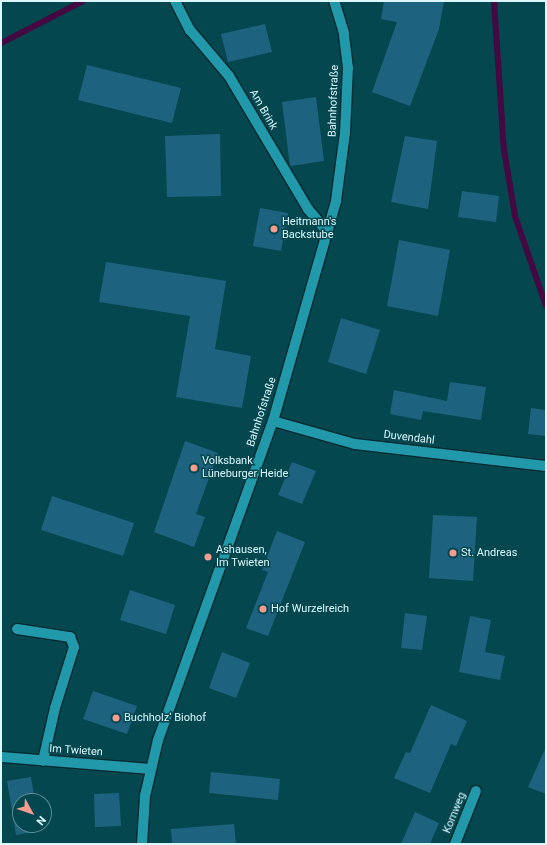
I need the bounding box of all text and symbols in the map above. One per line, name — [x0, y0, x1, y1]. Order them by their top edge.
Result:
street label: Bahnhofstraße — [326, 65, 342, 137]
street label: Am Brink — [246, 87, 280, 133]
place label: Heitmann's Backstube — [282, 216, 336, 242]
marker: Heitmann's Backstube — [269, 224, 279, 234]
street label: Bahnhofstraße — [245, 376, 279, 448]
street label: Duvendahl — [383, 428, 435, 448]
place label: Volksbank Lüneburger Heide — [202, 455, 288, 481]
marker: Volksbank Lüneburger Heide — [189, 463, 199, 473]
place label: Ashausen, Im Twieten — [216, 544, 270, 570]
place label: St. Andreas — [461, 546, 517, 560]
marker: St. Andreas — [448, 548, 458, 558]
marker: Ashausen, Im Twieten — [203, 552, 213, 562]
place label: Hof Wurzelreich — [271, 602, 349, 616]
marker: Hof Wurzelreich — [258, 604, 268, 614]
place label: Buchholz‘ Biohof — [124, 711, 206, 725]
marker: Buchholz‘ Biohof — [111, 713, 121, 723]
street label: Im Twieten — [49, 743, 103, 759]
street label: Kornweg — [441, 791, 469, 835]
north arrow — [12, 793, 52, 833]
text: N — [33, 813, 48, 828]

